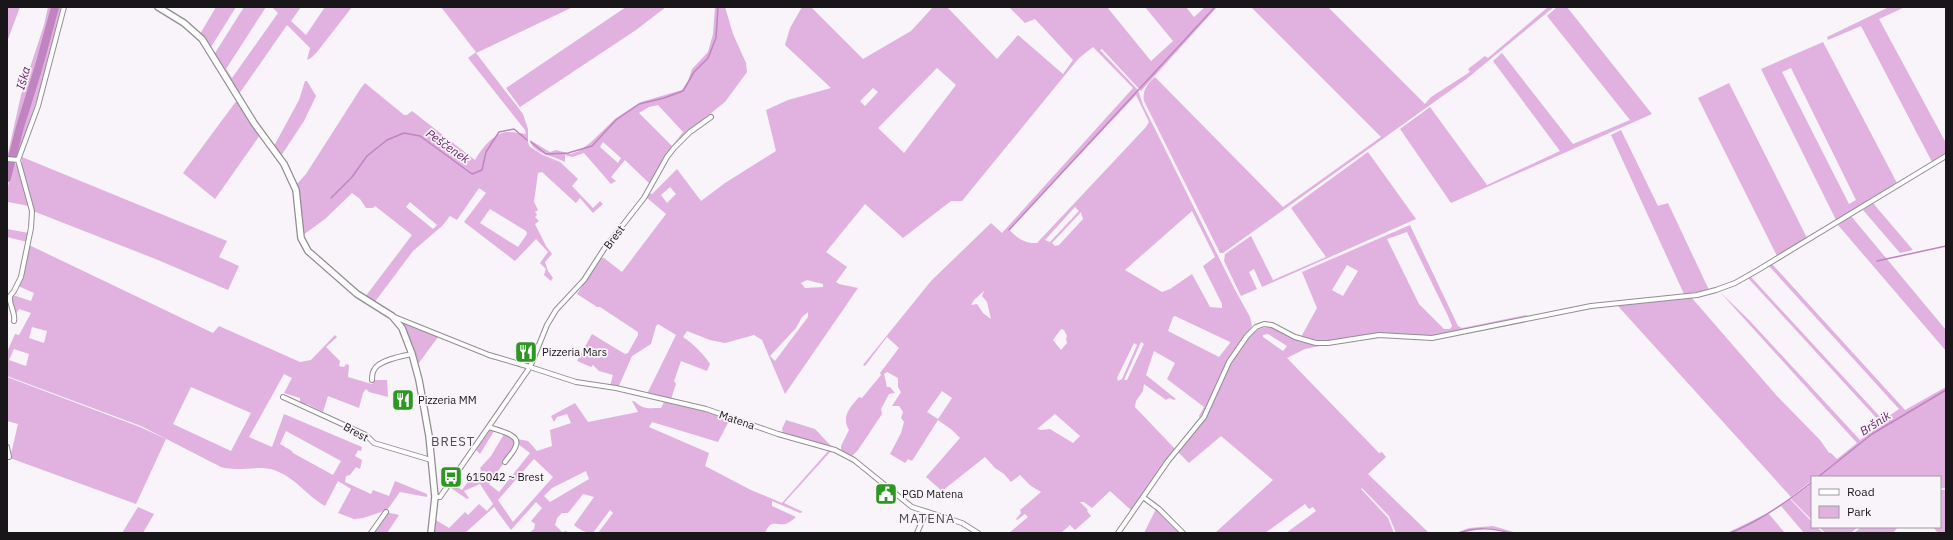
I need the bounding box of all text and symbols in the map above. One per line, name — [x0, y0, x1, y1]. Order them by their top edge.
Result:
water label: Iška — [13, 65, 33, 91]
water label: Peščenek — [423, 126, 473, 167]
street label: Brest — [600, 222, 628, 252]
restaurant icon: Pizzeria Mars — [513, 339, 539, 365]
place label: Pizzeria Mars — [542, 345, 607, 359]
restaurant icon: Pizzeria MM — [390, 387, 416, 413]
place label: Pizzeria MM — [418, 393, 477, 407]
street label: Matena — [717, 407, 757, 433]
water label: Bršnik — [1857, 407, 1894, 438]
street label: Brest — [341, 419, 371, 445]
district label: BREST — [431, 433, 475, 450]
bus stop icon: 615042 ~ Brest — [438, 464, 464, 490]
place label: 615042 ~ Brest — [466, 470, 544, 484]
legend — [1811, 476, 1941, 528]
public building icon: PGD Matena — [873, 481, 899, 507]
text: Road — [1847, 484, 1875, 499]
place label: PGD Matena — [902, 487, 963, 501]
text: Park — [1847, 504, 1872, 519]
district label: MATENA — [899, 510, 955, 527]

